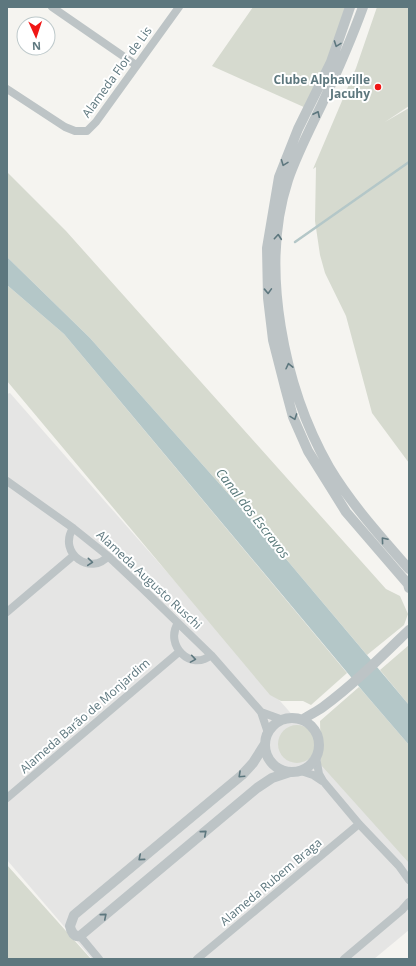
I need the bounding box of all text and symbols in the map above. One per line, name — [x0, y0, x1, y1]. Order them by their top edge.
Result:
north arrow — [16, 16, 56, 56]
street label: Alameda Flor de Lis — [78, 22, 156, 121]
text: N — [32, 39, 41, 54]
one-way arrow — [334, 41, 342, 48]
place label: Clube Alphaville Jacuhy — [273, 71, 370, 102]
marker: Clube Alphaville Jacuhy — [373, 82, 383, 92]
one-way arrow — [312, 111, 320, 119]
one-way arrow — [281, 159, 289, 166]
one-way arrow — [273, 234, 282, 240]
one-way arrow — [263, 288, 272, 294]
one-way arrow — [285, 363, 293, 369]
one-way arrow — [290, 414, 298, 421]
water label: Canal dos Escravos — [212, 464, 294, 562]
street label: Alameda Augusto Ruschi — [93, 526, 206, 633]
one-way arrow — [381, 537, 388, 545]
one-way arrow — [87, 558, 93, 567]
street label: Alameda Barão de Monjardim — [16, 654, 153, 777]
one-way arrow — [190, 654, 196, 663]
one-way arrow — [238, 770, 246, 778]
one-way arrow — [199, 830, 206, 837]
street label: Alameda Rubem Braga — [216, 834, 325, 929]
one-way arrow — [139, 854, 146, 861]
one-way arrow — [99, 914, 107, 921]

